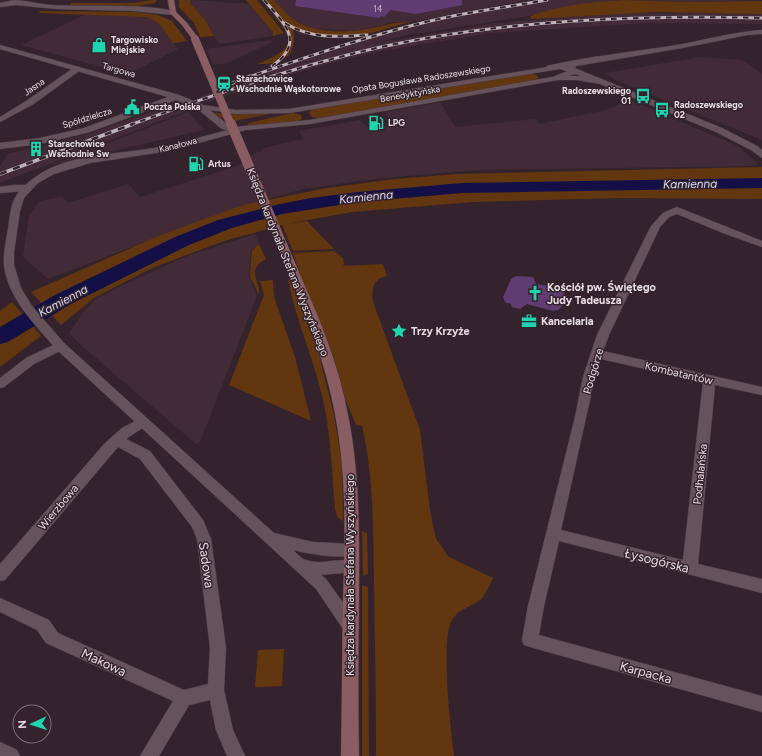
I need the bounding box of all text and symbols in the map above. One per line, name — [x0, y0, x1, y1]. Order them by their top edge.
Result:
house number: 14 — [373, 3, 383, 14]
place label: Targowisko Miejskie — [111, 34, 158, 55]
shop icon: Targowisko Miejskie — [90, 36, 108, 54]
street label: Targowa — [101, 60, 137, 80]
street label: Opata Bogusława Radoszewskiego — [351, 62, 491, 95]
place label: Starachowice Wschodnie Wąskotorowe — [236, 73, 341, 94]
street label: Jasna — [21, 75, 47, 98]
station icon: Starachowice Wschodnie Wąskotorowe — [215, 75, 233, 93]
street label: Benedyktyńska — [379, 83, 441, 104]
place label: Radoszewskiego 01 — [562, 85, 631, 106]
bus stop icon: Radoszewskiego 01 — [634, 87, 652, 105]
public building icon: Poczta Polska — [123, 98, 141, 116]
place label: Radoszewskiego 02 — [674, 99, 743, 120]
place label: Poczta Polska — [144, 101, 201, 112]
bus stop icon: Radoszewskiego 02 — [653, 101, 671, 119]
street label: Spółdzielcza — [61, 105, 113, 130]
fuel station icon: LPG — [367, 114, 385, 132]
place label: LPG — [388, 117, 405, 128]
street label: Kanałowa — [158, 134, 198, 155]
place label: Starachowice Wschodnie Sw — [48, 138, 110, 159]
building icon: Starachowice Wschodnie Sw — [27, 140, 45, 158]
fuel station icon: Artus — [187, 155, 205, 173]
place label: Artus — [208, 158, 232, 169]
street label: Księdza kardynała Stefana Wyszyńskiego — [244, 166, 331, 358]
water label: Kamienna — [663, 177, 717, 191]
water label: Kamienna — [338, 187, 394, 207]
place label: Kościół pw. Świętego Judy Tadeusza — [547, 280, 657, 307]
water label: Kamienna — [36, 282, 90, 320]
church icon: Kościół pw. Świętego Judy Tadeusza — [526, 284, 544, 302]
office icon: Kancelaria — [520, 312, 538, 330]
place label: Kancelaria — [541, 315, 594, 328]
place icon: Trzy Krzyże — [390, 322, 408, 340]
place label: Trzy Krzyże — [411, 325, 470, 338]
street label: Podgórze — [581, 347, 606, 396]
street label: Kombatantów — [644, 359, 714, 388]
street label: Podhalańska — [691, 443, 710, 505]
street label: Księdza kardynała Stefana Wyszyńskiego — [344, 474, 357, 676]
street label: Wierzbowa — [36, 482, 81, 533]
street label: Sadowa — [196, 541, 217, 589]
street label: Łysogórska — [623, 545, 691, 576]
street label: Makowa — [79, 646, 129, 679]
street label: Karpacka — [618, 658, 673, 687]
north arrow — [12, 704, 52, 744]
text: N — [16, 720, 29, 729]

